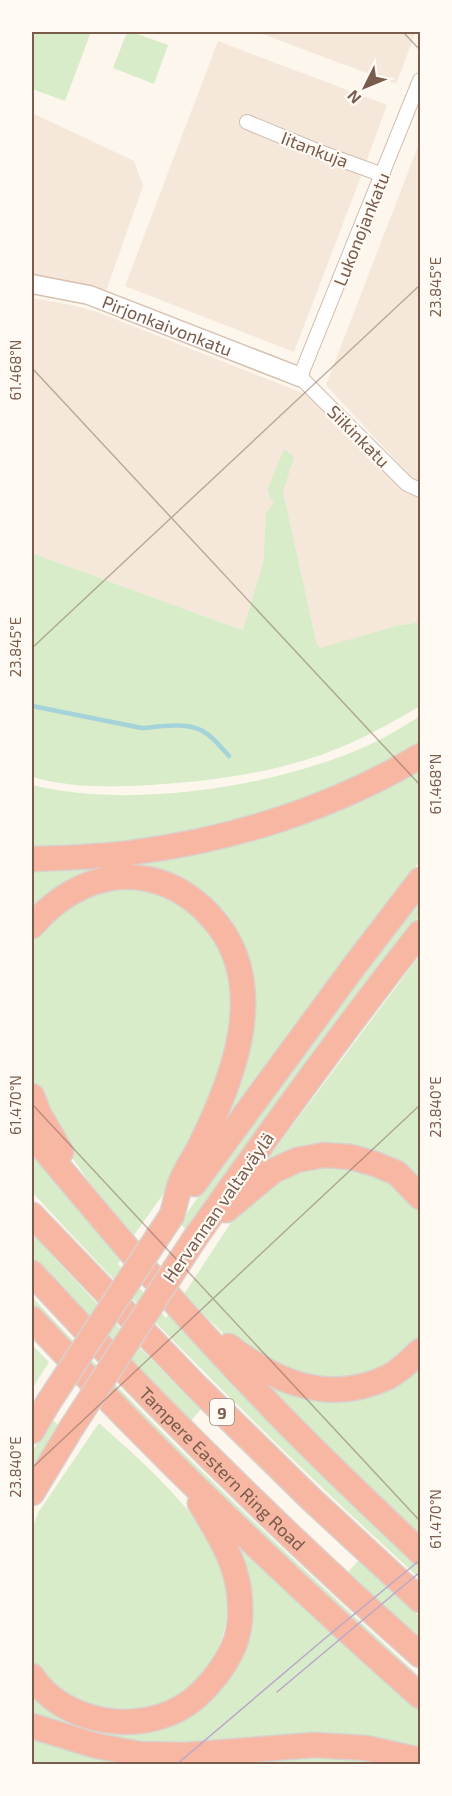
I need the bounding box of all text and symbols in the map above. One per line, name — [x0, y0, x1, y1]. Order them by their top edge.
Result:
north arrow — [335, 57, 395, 117]
text: N — [343, 87, 365, 108]
street label: Iitankuja — [278, 126, 352, 172]
street label: Lukonojankatu — [328, 169, 394, 289]
text: 23.845°E — [426, 257, 444, 317]
street label: Pirjonkaivonkatu — [99, 290, 235, 361]
text: 61.468°N — [6, 340, 24, 400]
street label: Siikinkatu — [323, 400, 395, 472]
text: 23.845°E — [6, 617, 24, 677]
text: 61.468°N — [426, 754, 444, 814]
text: 61.470°N — [6, 1075, 24, 1135]
text: 23.840°E — [426, 1076, 444, 1138]
street label: Hervannan valtaväylä — [158, 1128, 278, 1286]
street label: Tampere Eastern Ring Road — [135, 1382, 310, 1555]
road number: 9 — [210, 1399, 234, 1425]
text: 23.840°E — [6, 1436, 24, 1498]
text: 61.470°N — [426, 1489, 444, 1549]

